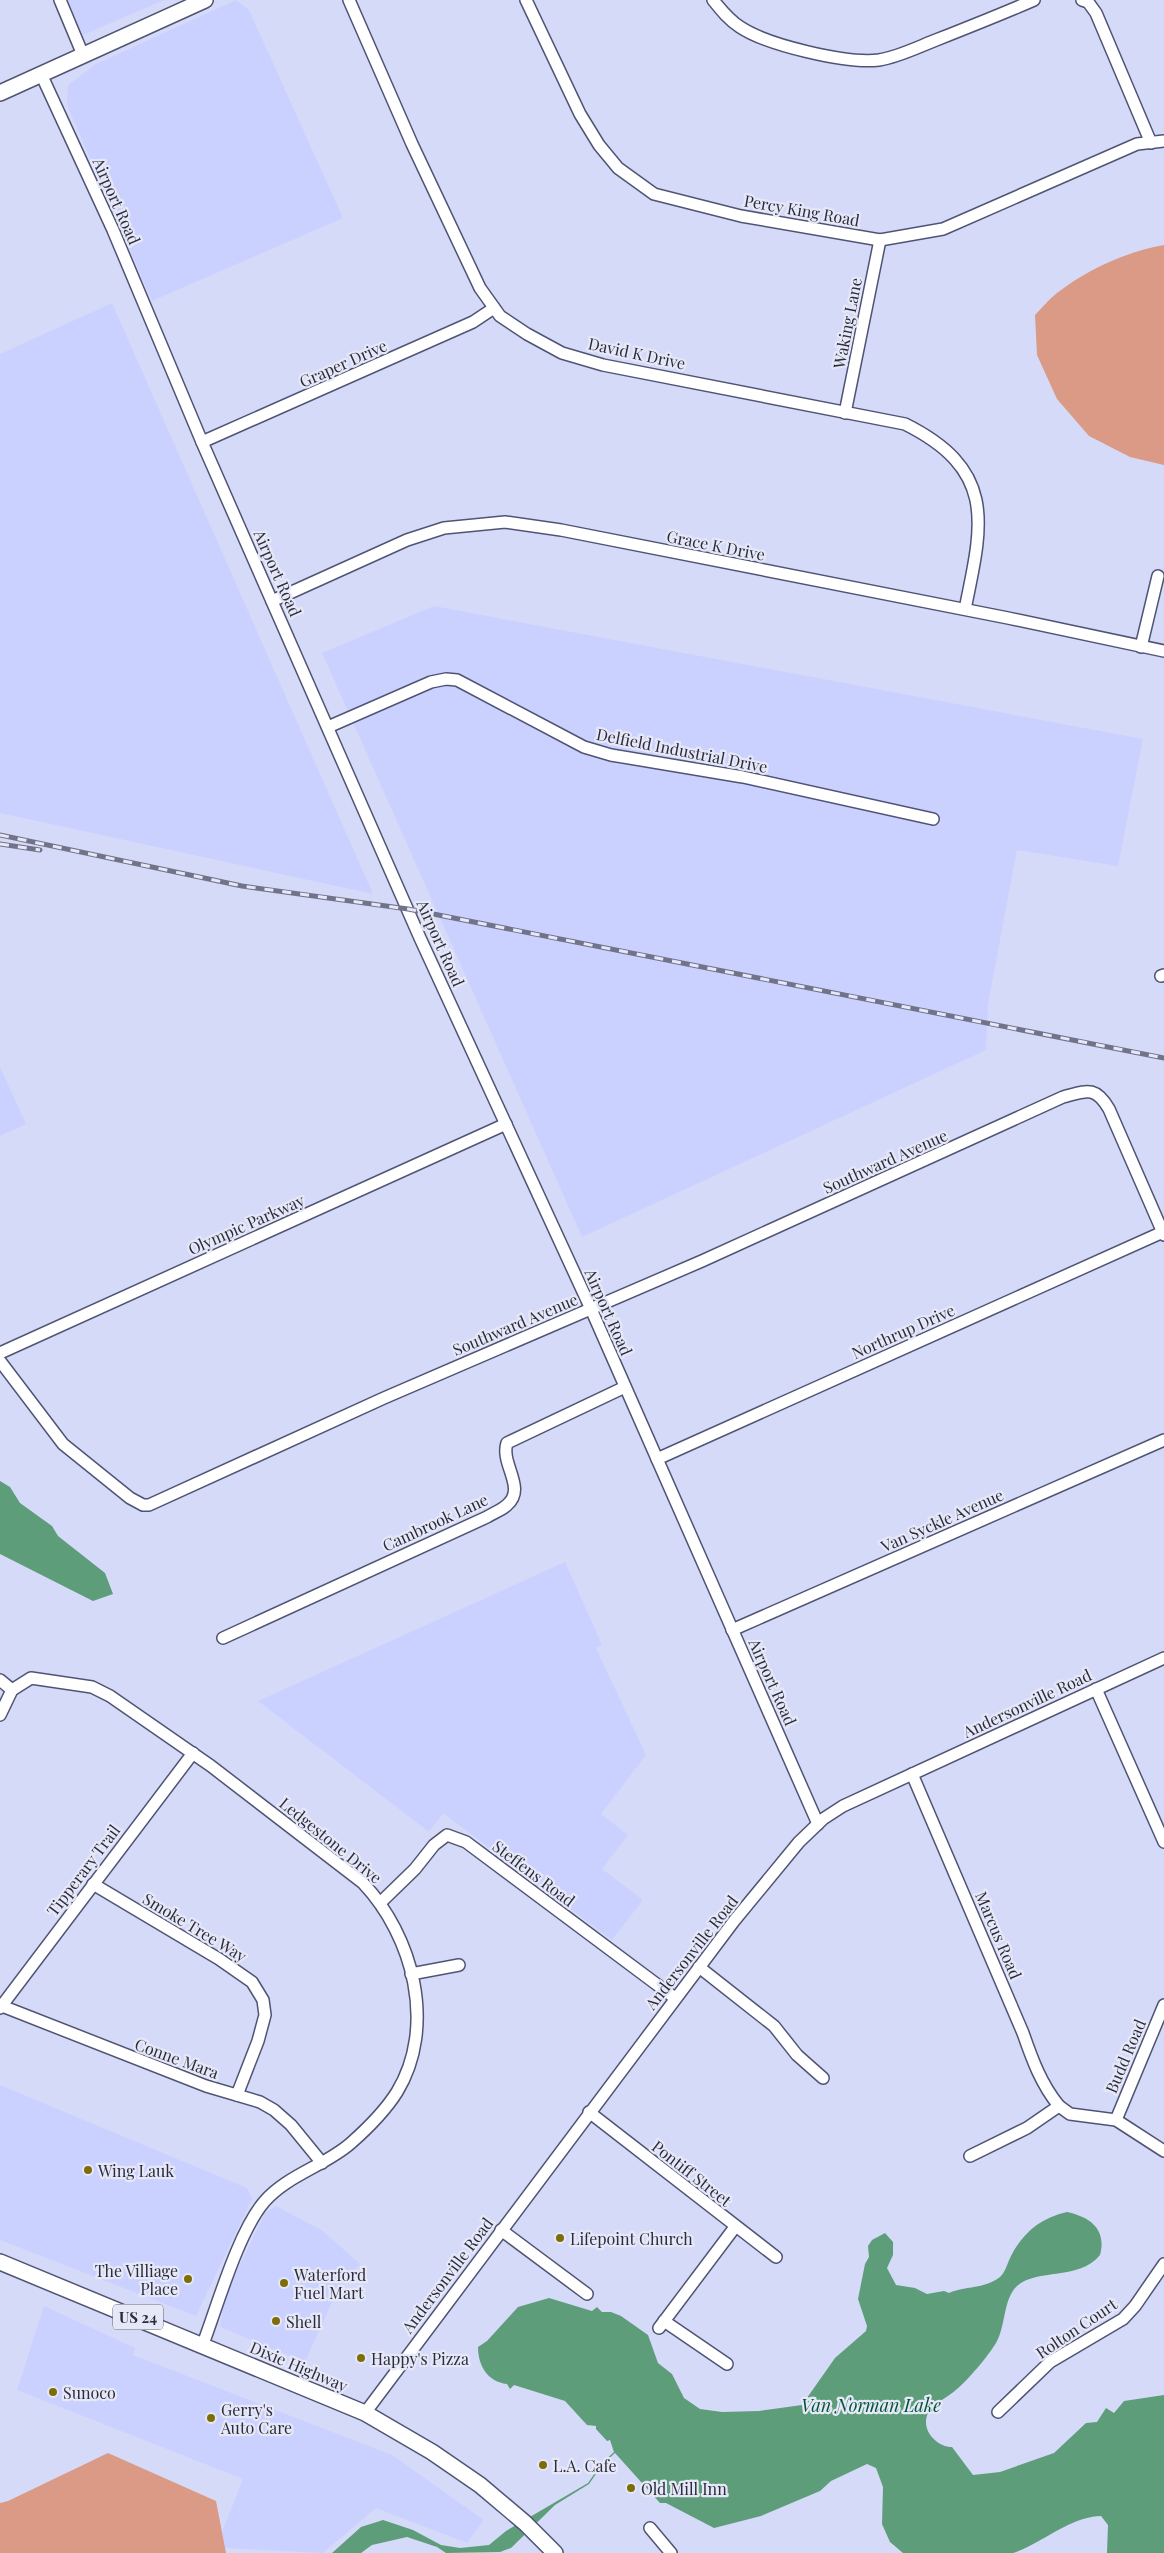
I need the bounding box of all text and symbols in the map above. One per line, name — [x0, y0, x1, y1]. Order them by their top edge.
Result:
street label: Airport Road — [88, 153, 145, 248]
street label: Percy King Road — [743, 190, 861, 230]
street label: Waking Lane — [828, 276, 866, 371]
street label: David K Drive — [586, 332, 688, 374]
street label: Graper Drive — [296, 334, 390, 392]
street label: Airport Road — [249, 525, 306, 620]
street label: Grace K Drive — [665, 525, 767, 565]
street label: Delfield Industrial Drive — [595, 723, 769, 777]
street label: Airport Road — [412, 895, 469, 990]
street label: Southward Avenue — [819, 1124, 951, 1198]
street label: Olympic Parkway — [185, 1189, 307, 1259]
street label: Airport Road — [580, 1264, 637, 1359]
street label: Southward Avenue — [449, 1288, 581, 1360]
street label: Northrup Drive — [848, 1299, 958, 1363]
street label: Van Syckle Avenue — [877, 1484, 1007, 1557]
street label: Cambrook Lane — [379, 1488, 491, 1556]
street label: Airport Road — [744, 1634, 801, 1729]
street label: Andersonville Road — [958, 1664, 1095, 1742]
street label: Ledgestone Drive — [276, 1792, 386, 1888]
street label: Tipperary Trail — [42, 1820, 124, 1920]
street label: Steffens Road — [489, 1835, 579, 1911]
street label: Smoke Tree Way — [139, 1888, 251, 1966]
street label: Marcus Road — [971, 1888, 1027, 1982]
street label: Andersonville Road — [639, 1891, 742, 2014]
street label: Budd Road — [1100, 2016, 1150, 2096]
street label: Conne Mara — [132, 2033, 222, 2083]
street label: Pontiff Street — [648, 2135, 736, 2211]
place label: Wing Lauk — [97, 2160, 174, 2181]
marker: Wing Lauk — [82, 2164, 94, 2176]
street label: Andersonville Road — [396, 2213, 497, 2338]
place label: Lifepoint Church — [570, 2228, 693, 2249]
marker: Lifepoint Church — [554, 2232, 566, 2244]
place label: The Villiage Place — [95, 2260, 178, 2299]
place label: Waterford Fuel Mart — [293, 2264, 366, 2303]
marker: The Villiage Place — [182, 2273, 194, 2285]
marker: Waterford Fuel Mart — [278, 2277, 290, 2289]
street label: Rolton Court — [1031, 2293, 1121, 2363]
road number: US 24 — [113, 2304, 163, 2330]
place label: Shell — [286, 2311, 322, 2332]
marker: Shell — [270, 2315, 282, 2327]
street label: Dixie Highway — [247, 2336, 351, 2396]
place label: Happy's Pizza — [371, 2348, 469, 2369]
marker: Happy's Pizza — [355, 2352, 367, 2364]
place label: Sunoco — [63, 2382, 116, 2403]
marker: Sunoco — [47, 2386, 59, 2398]
water label: Van Norman Lake — [801, 2393, 941, 2417]
place label: Gerry's Auto Care — [220, 2399, 292, 2438]
marker: Gerry's Auto Care — [205, 2412, 217, 2424]
place label: L.A. Cafe — [553, 2455, 617, 2476]
marker: L.A. Cafe — [537, 2459, 549, 2471]
place label: Old Mill Inn — [641, 2478, 727, 2499]
marker: Old Mill Inn — [625, 2482, 637, 2494]

